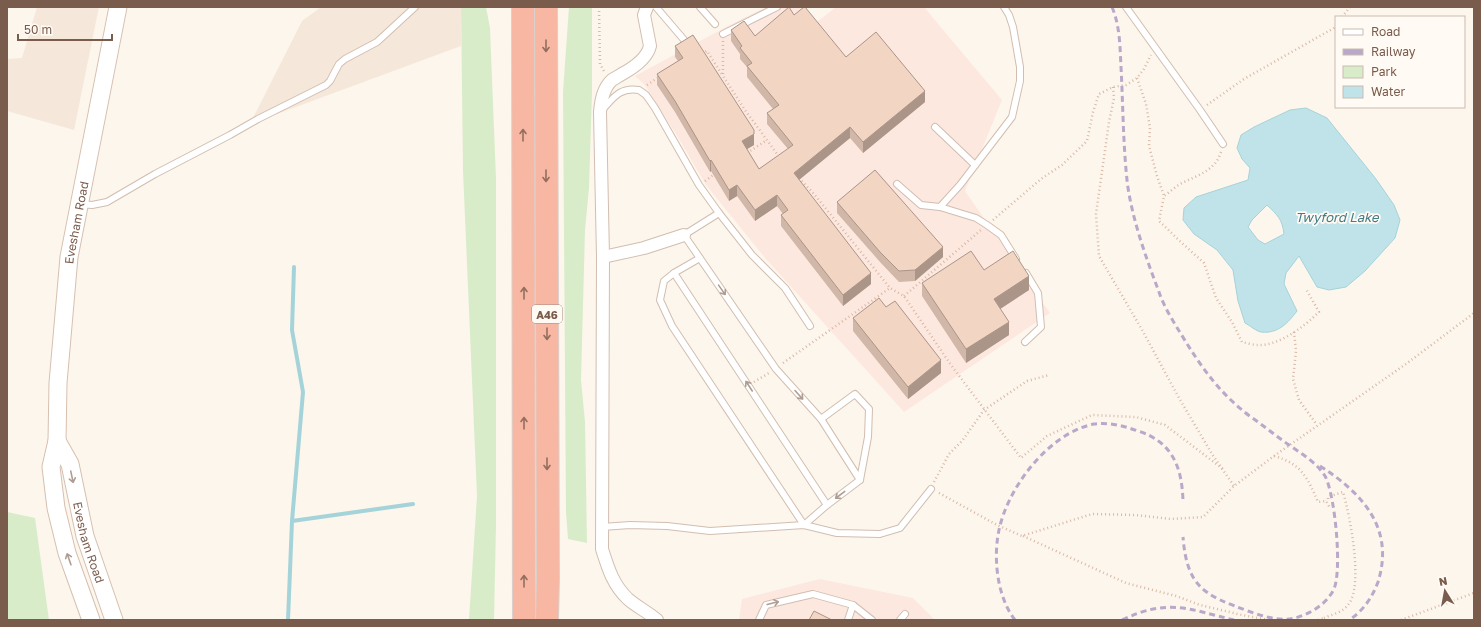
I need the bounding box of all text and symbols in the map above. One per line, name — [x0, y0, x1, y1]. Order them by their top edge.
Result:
scale bar — [18, 16, 112, 42]
legend — [1335, 16, 1465, 108]
text: 50 m — [24, 22, 52, 37]
text: Road — [1371, 24, 1400, 39]
one-way arrow — [542, 39, 550, 52]
text: Railway — [1371, 44, 1416, 59]
text: Park — [1371, 64, 1397, 79]
text: Water — [1371, 84, 1405, 99]
one-way arrow — [519, 129, 527, 142]
one-way arrow — [542, 169, 550, 182]
street label: Evesham Road — [61, 180, 91, 265]
water label: Twyford Lake — [1295, 209, 1380, 225]
one-way arrow — [718, 285, 726, 296]
one-way arrow — [520, 287, 528, 300]
road number: A46 — [532, 305, 562, 323]
one-way arrow — [543, 327, 551, 340]
one-way arrow — [745, 381, 753, 392]
one-way arrow — [795, 390, 804, 400]
one-way arrow — [520, 417, 528, 430]
one-way arrow — [543, 457, 551, 470]
one-way arrow — [69, 470, 77, 483]
one-way arrow — [835, 491, 846, 499]
street label: Evesham Road — [70, 500, 108, 585]
one-way arrow — [65, 553, 72, 566]
north arrow — [1425, 571, 1465, 611]
text: N — [1438, 574, 1448, 588]
one-way arrow — [520, 575, 528, 588]
one-way arrow — [766, 599, 779, 607]

